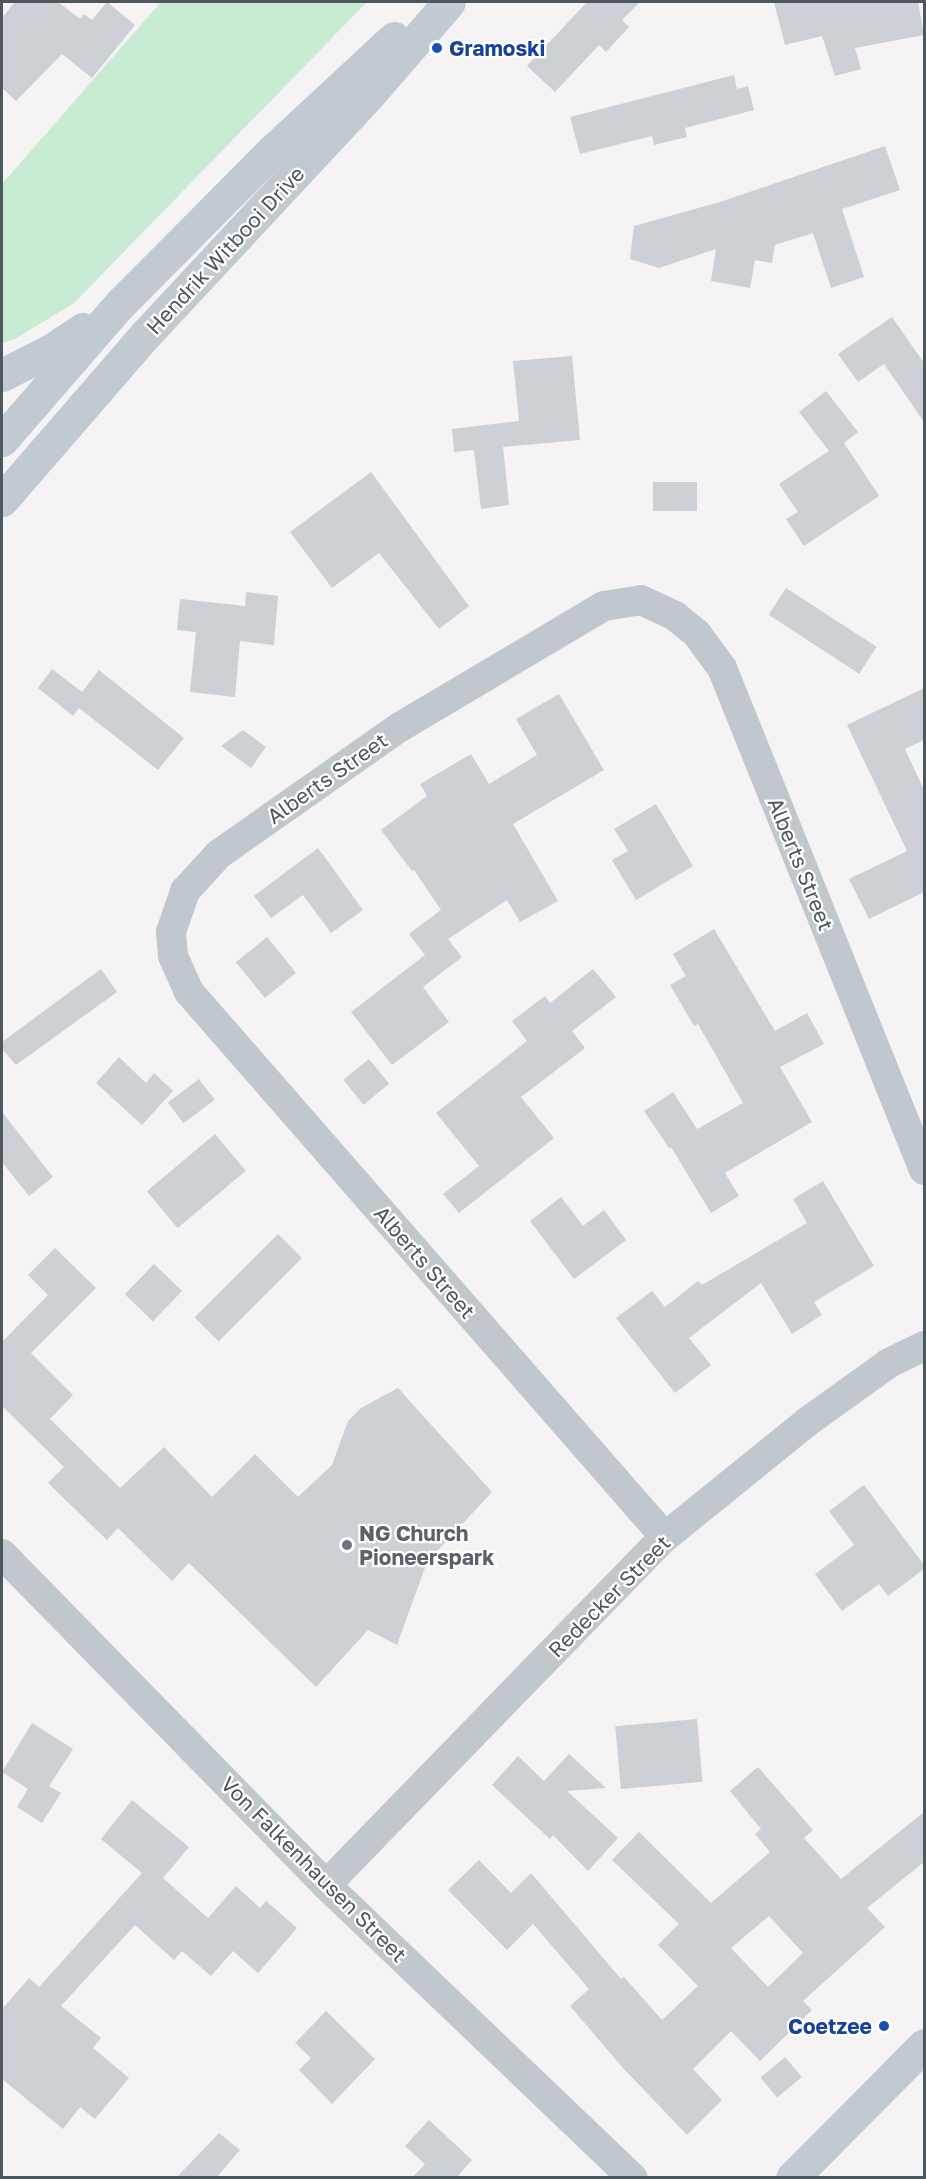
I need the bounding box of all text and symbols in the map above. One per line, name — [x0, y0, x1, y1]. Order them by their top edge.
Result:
place label: Gramoski — [449, 35, 545, 61]
marker: Gramoski — [430, 41, 444, 55]
street label: Hendrik Witbooi Drive — [141, 161, 309, 339]
street label: Alberts Street — [262, 727, 392, 829]
street label: Alberts Street — [763, 794, 839, 934]
street label: Alberts Street — [369, 1201, 481, 1323]
place label: NG Church Pioneerspark — [359, 1520, 494, 1570]
street label: Redecker Street — [543, 1530, 675, 1662]
marker: NG Church Pioneerspark — [340, 1538, 354, 1552]
street label: Von Falkenhausen Street — [216, 1771, 412, 1967]
place label: Coetzee — [788, 2013, 872, 2039]
marker: Coetzee — [877, 2019, 891, 2033]

